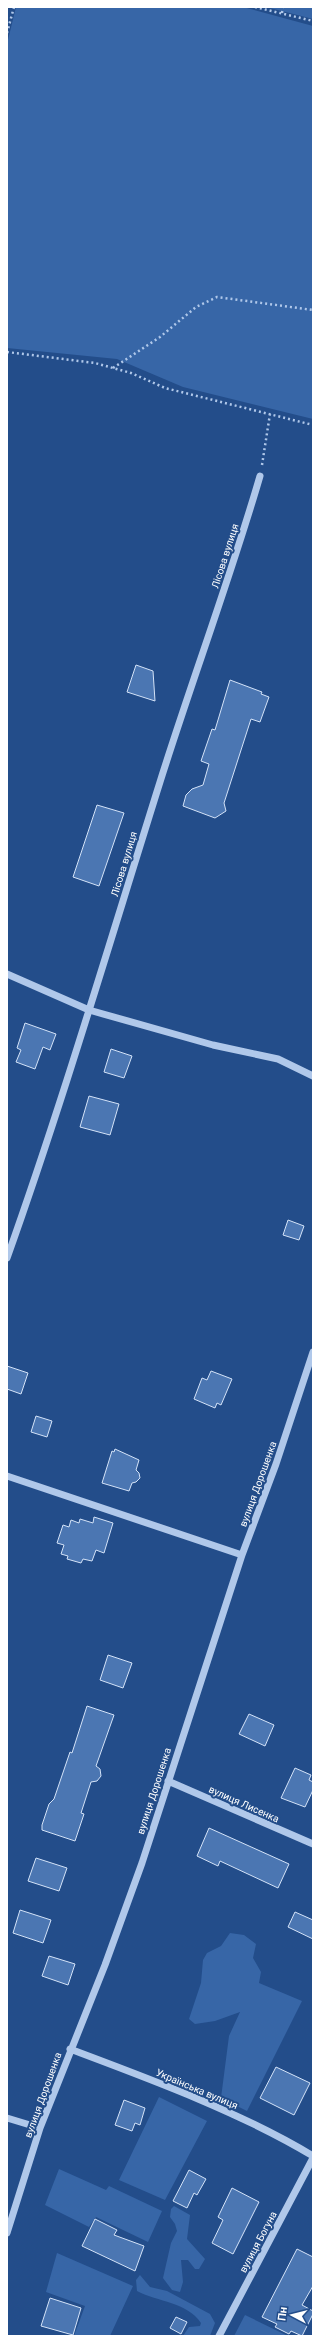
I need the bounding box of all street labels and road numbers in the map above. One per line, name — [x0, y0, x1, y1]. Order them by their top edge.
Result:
street label: Лісова вулиця — [209, 522, 241, 590]
street label: Лісова вулиця — [109, 830, 139, 898]
street label: вулиця Дорошенка — [237, 1440, 279, 1528]
street label: вулиця Дорошенка — [135, 1746, 173, 1836]
street label: вулиця Лисенка — [207, 1784, 281, 1824]
street label: вулиця Дорошенка — [22, 2051, 64, 2139]
street label: Українська вулиця — [154, 2067, 240, 2111]
street label: вулиця Богуна — [237, 2209, 279, 2275]

